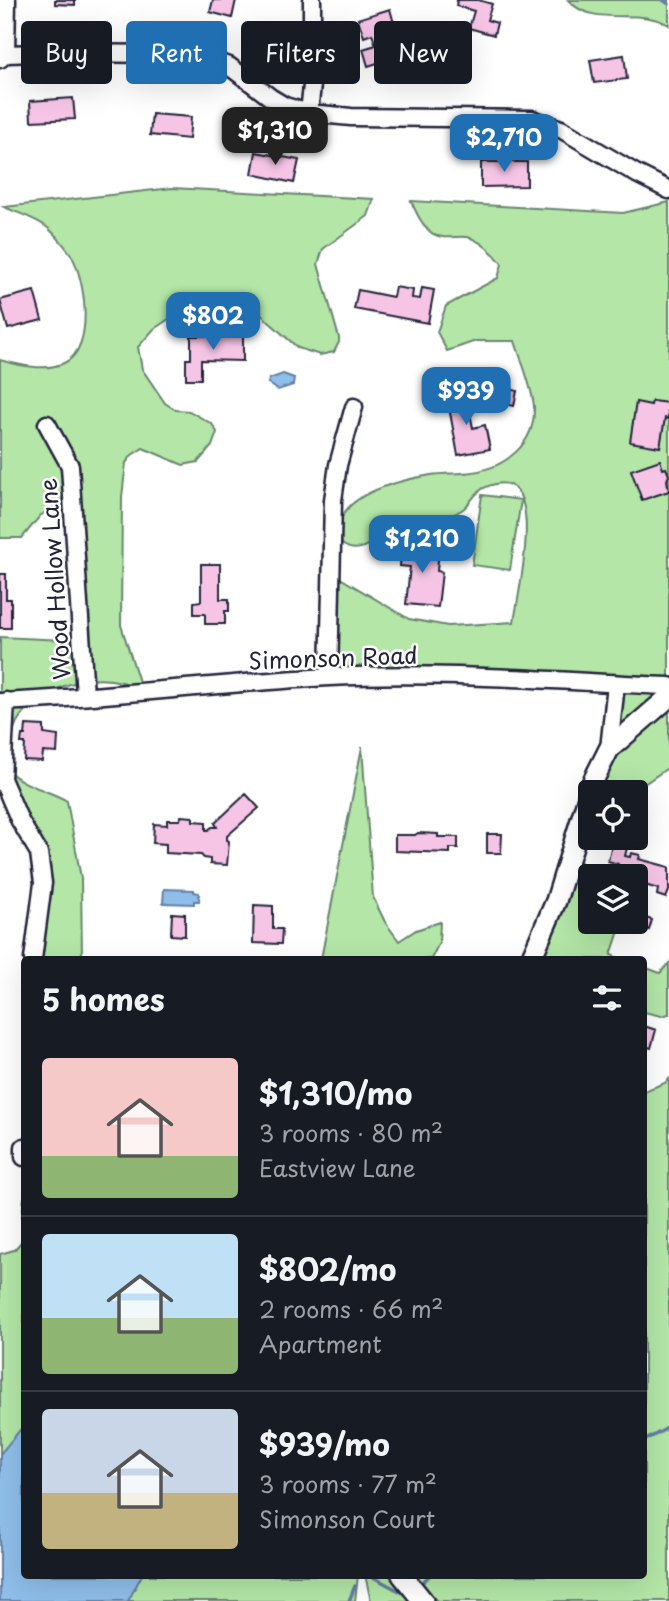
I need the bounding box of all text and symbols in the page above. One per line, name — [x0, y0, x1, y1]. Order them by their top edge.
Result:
chip: Buy — [21, 21, 112, 84]
chip: Rent — [126, 21, 227, 84]
chip: Filters — [241, 21, 360, 84]
chip: New — [374, 21, 472, 84]
pin: $1,310 — [218, 108, 332, 167]
text: $1,310 — [238, 112, 312, 147]
pin: $2,710 — [447, 114, 561, 174]
text: $2,710 — [466, 119, 542, 154]
pin: $802 — [172, 292, 254, 352]
text: $802 — [182, 297, 244, 332]
pin: $939 — [425, 368, 507, 427]
text: $939 — [438, 372, 494, 407]
street label: Wood Hollow Lane — [29, 477, 79, 681]
pin: $1,210 — [365, 516, 479, 575]
text: $1,210 — [385, 520, 459, 555]
street label: Simonson Road — [248, 637, 418, 677]
map controls — [578, 780, 648, 934]
button: locate — [578, 780, 648, 850]
button: layers — [578, 864, 648, 934]
text: 5 homes — [42, 976, 165, 1021]
icon: filters — [588, 979, 626, 1017]
text: $1,310/mo — [259, 1070, 412, 1115]
icon: home — [98, 1086, 182, 1170]
text: 3 rooms · 80 m² — [259, 1115, 443, 1150]
text: Eastview Lane — [259, 1150, 416, 1185]
text: $802/mo — [259, 1246, 396, 1291]
icon: home — [98, 1262, 182, 1346]
text: 2 rooms · 66 m² — [259, 1291, 443, 1326]
text: Apartment — [259, 1326, 382, 1361]
text: $939/mo — [259, 1421, 390, 1466]
icon: home — [98, 1437, 182, 1521]
text: 3 rooms · 77 m² — [259, 1466, 437, 1501]
text: Simonson Court — [259, 1501, 435, 1536]

